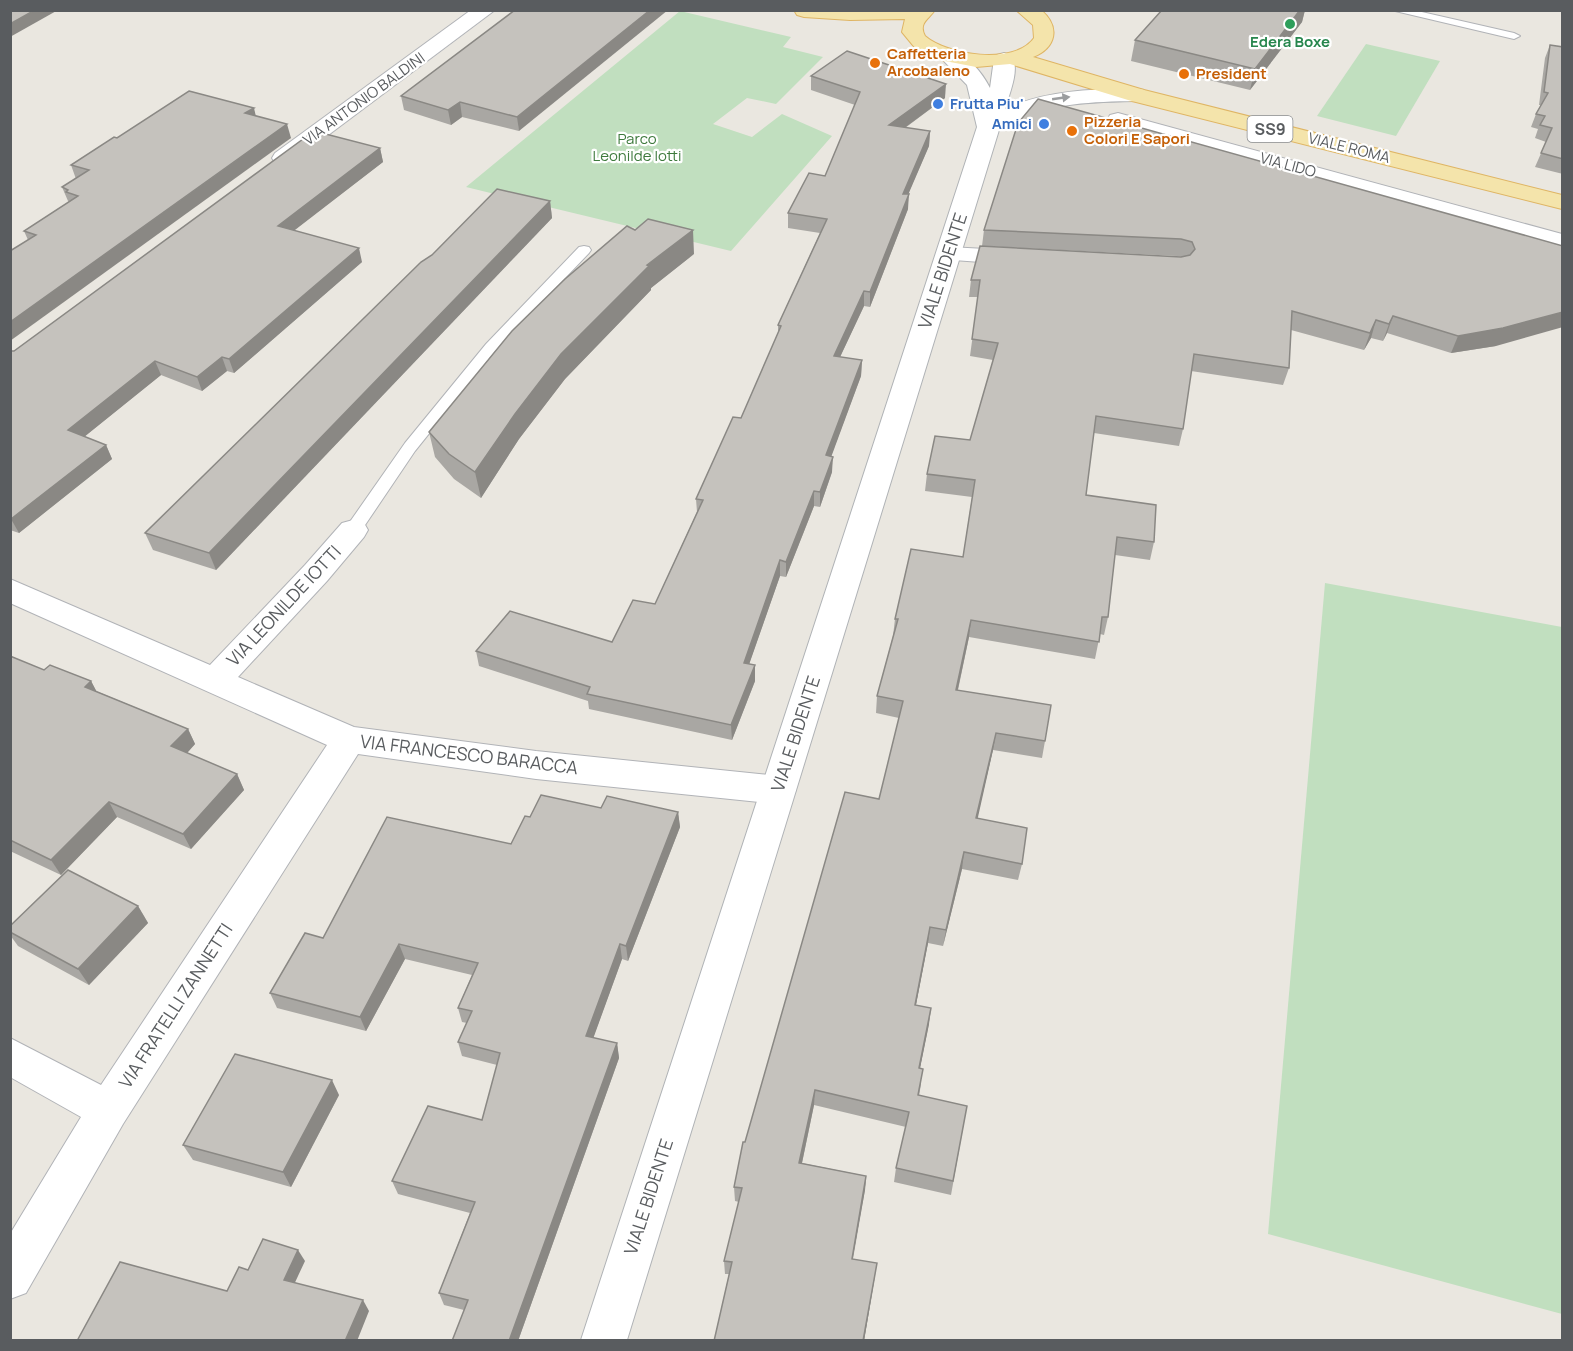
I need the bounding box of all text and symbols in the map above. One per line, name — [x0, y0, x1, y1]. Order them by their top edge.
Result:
marker: Edera Boxe — [1283, 17, 1297, 31]
place label: Edera Boxe — [1250, 31, 1330, 52]
place label: Caffetteria Arcobaleno — [887, 43, 970, 81]
street label: VIA ANTONIO BALDINI — [298, 47, 429, 150]
marker: Caffetteria Arcobaleno — [868, 56, 882, 70]
place label: President — [1196, 63, 1267, 84]
marker: President — [1177, 67, 1191, 81]
place label: Frutta Piu' — [950, 93, 1024, 114]
one-way arrow — [1052, 94, 1071, 103]
marker: Frutta Piu' — [931, 97, 945, 111]
place label: Pizzeria Colori E Sapori — [1084, 111, 1190, 149]
place label: Amici — [992, 113, 1032, 134]
road number: SS9 — [1248, 116, 1292, 142]
marker: Amici — [1037, 117, 1051, 131]
marker: Pizzeria Colori E Sapori — [1065, 124, 1079, 138]
street label: VIALE ROMA — [1306, 127, 1393, 168]
park label: Parco Leonilde Iotti — [593, 128, 681, 166]
street label: VIA LIDO — [1258, 147, 1319, 182]
street label: VIALE BIDENTE — [912, 210, 972, 332]
street label: VIA LEONILDE IOTTI — [221, 540, 346, 671]
street label: VIALE BIDENTE — [765, 673, 825, 795]
street label: VIA FRANCESCO BARACCA — [359, 729, 580, 779]
street label: VIA FRATELLI ZANNETTI — [113, 918, 238, 1093]
street label: VIALE BIDENTE — [618, 1136, 678, 1258]

